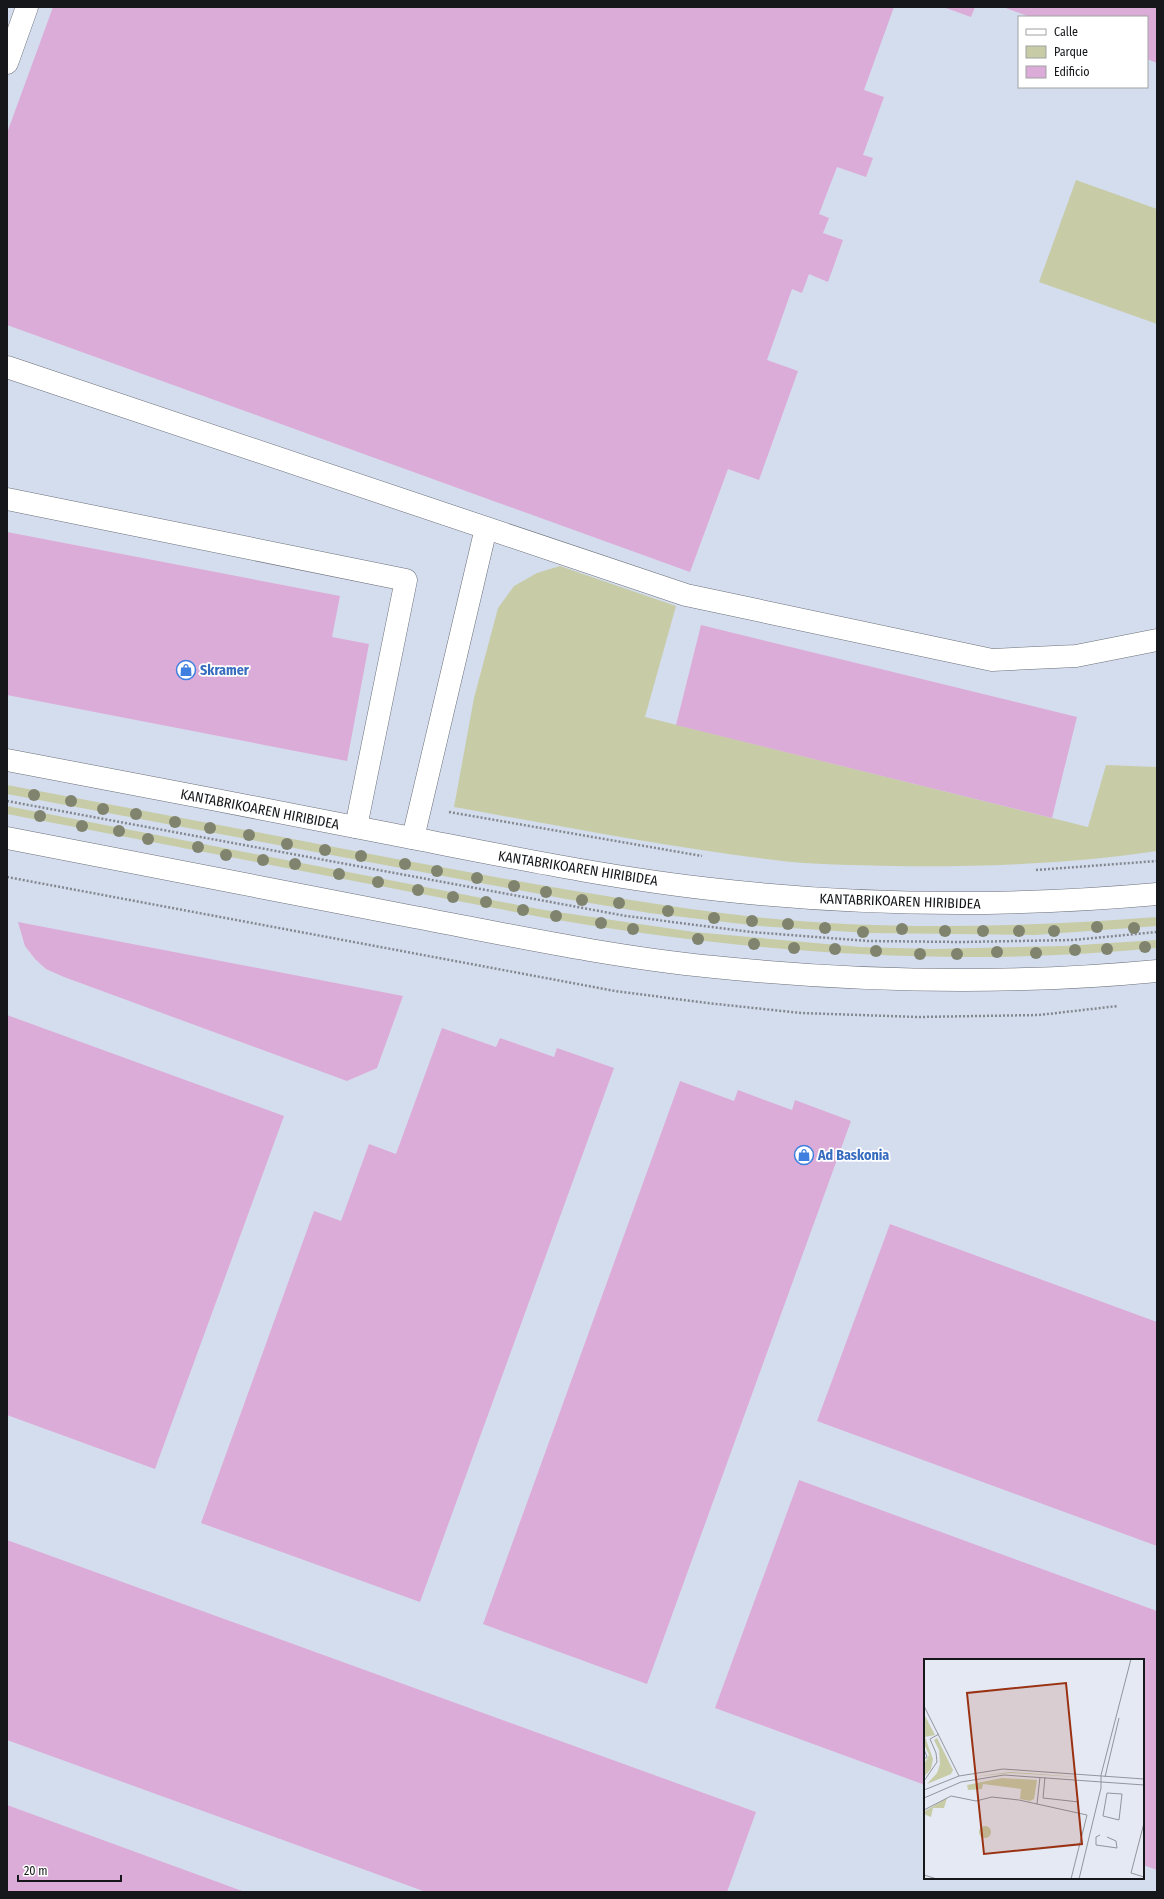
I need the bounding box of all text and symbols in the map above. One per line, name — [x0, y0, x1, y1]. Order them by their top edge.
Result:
legend — [1018, 16, 1148, 88]
text: Calle — [1054, 25, 1078, 39]
text: Parque — [1054, 45, 1088, 59]
text: Edificio — [1054, 65, 1090, 79]
shop icon: Skramer — [175, 659, 197, 681]
place label: Skramer — [200, 662, 250, 679]
street label: KANTABRIKOAREN HIRIBIDEA — [179, 786, 341, 833]
street label: KANTABRIKOAREN HIRIBIDEA — [497, 847, 660, 890]
street label: KANTABRIKOAREN HIRIBIDEA — [819, 890, 982, 913]
shop icon: Ad Baskonia — [793, 1144, 815, 1166]
place label: Ad Baskonia — [817, 1147, 889, 1164]
inset map — [924, 1659, 1144, 1879]
scale bar — [18, 1857, 121, 1883]
text: 20 m — [24, 1864, 48, 1878]

